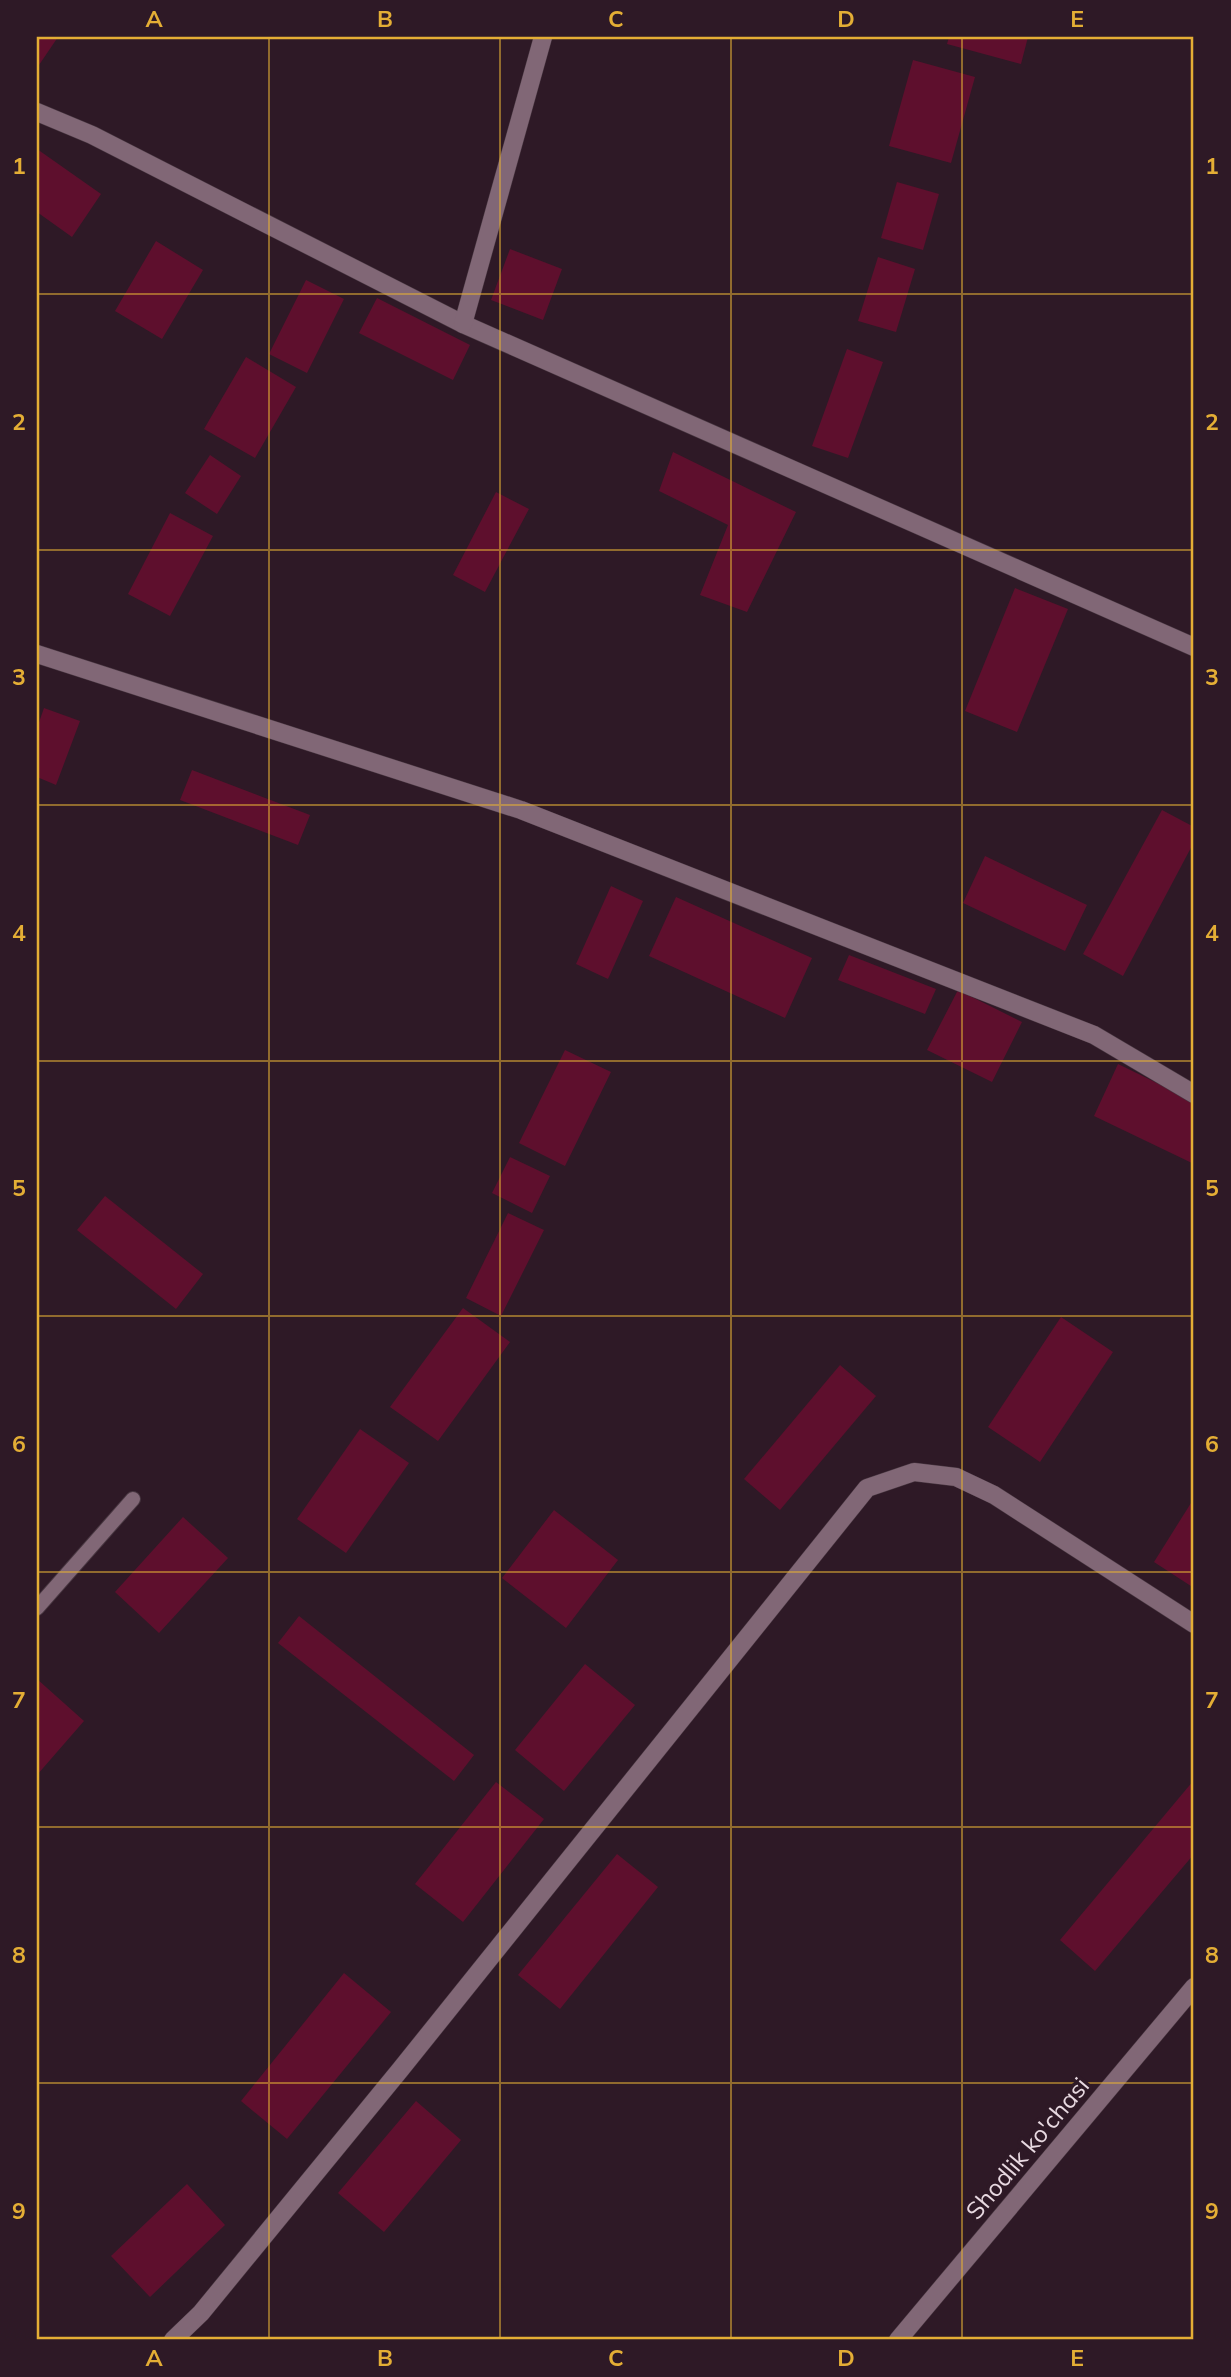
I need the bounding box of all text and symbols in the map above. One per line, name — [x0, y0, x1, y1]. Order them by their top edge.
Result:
text: A — [145, 4, 163, 33]
text: B — [377, 4, 393, 33]
text: C — [608, 4, 624, 33]
text: D — [837, 4, 855, 33]
text: E — [1070, 4, 1084, 33]
text: 1 — [12, 151, 26, 180]
text: 1 — [1205, 151, 1219, 180]
text: 2 — [12, 407, 26, 436]
text: 2 — [1205, 407, 1219, 436]
text: 3 — [12, 662, 26, 691]
text: 3 — [1205, 662, 1219, 691]
text: 4 — [12, 918, 26, 947]
text: 4 — [1205, 918, 1219, 947]
text: 5 — [12, 1173, 26, 1202]
text: 5 — [1205, 1173, 1219, 1202]
text: 6 — [12, 1429, 26, 1458]
text: 6 — [1205, 1429, 1219, 1458]
text: 7 — [12, 1685, 26, 1714]
text: 7 — [1205, 1685, 1219, 1714]
text: 8 — [12, 1940, 26, 1969]
text: 8 — [1205, 1940, 1219, 1969]
street label: Shodlik ko'chasi — [959, 2071, 1095, 2225]
text: 9 — [12, 2196, 26, 2225]
text: 9 — [1205, 2196, 1219, 2225]
text: A — [145, 2343, 163, 2372]
text: B — [377, 2343, 393, 2372]
text: C — [608, 2343, 624, 2372]
text: D — [837, 2343, 855, 2372]
text: E — [1070, 2343, 1084, 2372]

